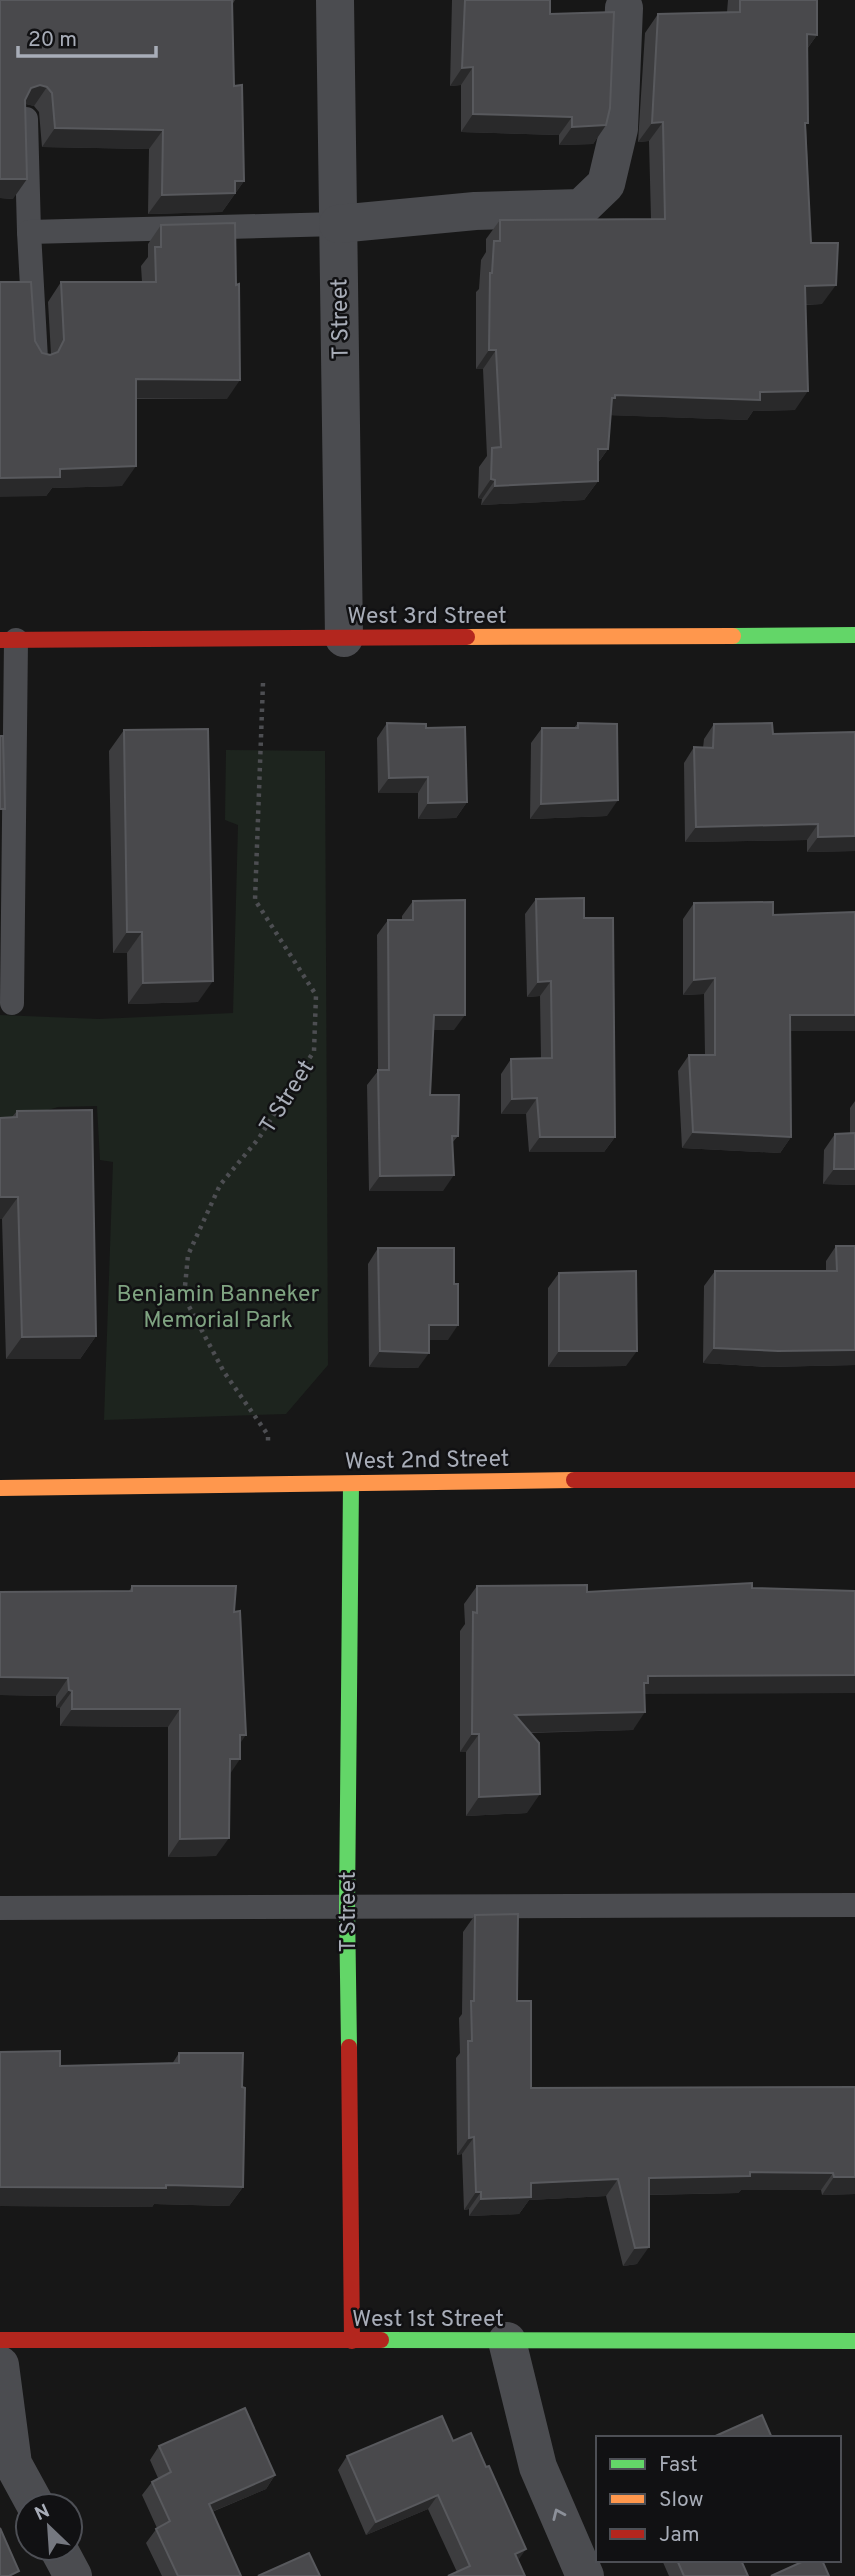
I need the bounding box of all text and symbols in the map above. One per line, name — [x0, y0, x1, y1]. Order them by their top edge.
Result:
scale bar — [18, 14, 156, 58]
text: 20 m — [28, 27, 77, 54]
street label: T Street — [326, 278, 357, 360]
street label: West 3rd Street — [347, 603, 507, 632]
street label: T Street — [254, 1055, 322, 1139]
park label: Benjamin Banneker Memorial Park — [116, 1281, 320, 1336]
street label: West 2nd Street — [344, 1446, 510, 1477]
street label: T Street — [335, 1871, 364, 1953]
street label: West 1st Street — [352, 2306, 504, 2335]
legend — [596, 2436, 841, 2562]
text: Fast — [659, 2452, 698, 2479]
text: Slow — [659, 2487, 704, 2514]
north arrow — [14, 2492, 84, 2562]
text: N — [31, 2500, 54, 2527]
one-way arrow — [552, 2508, 566, 2521]
text: Jam — [659, 2522, 700, 2549]

